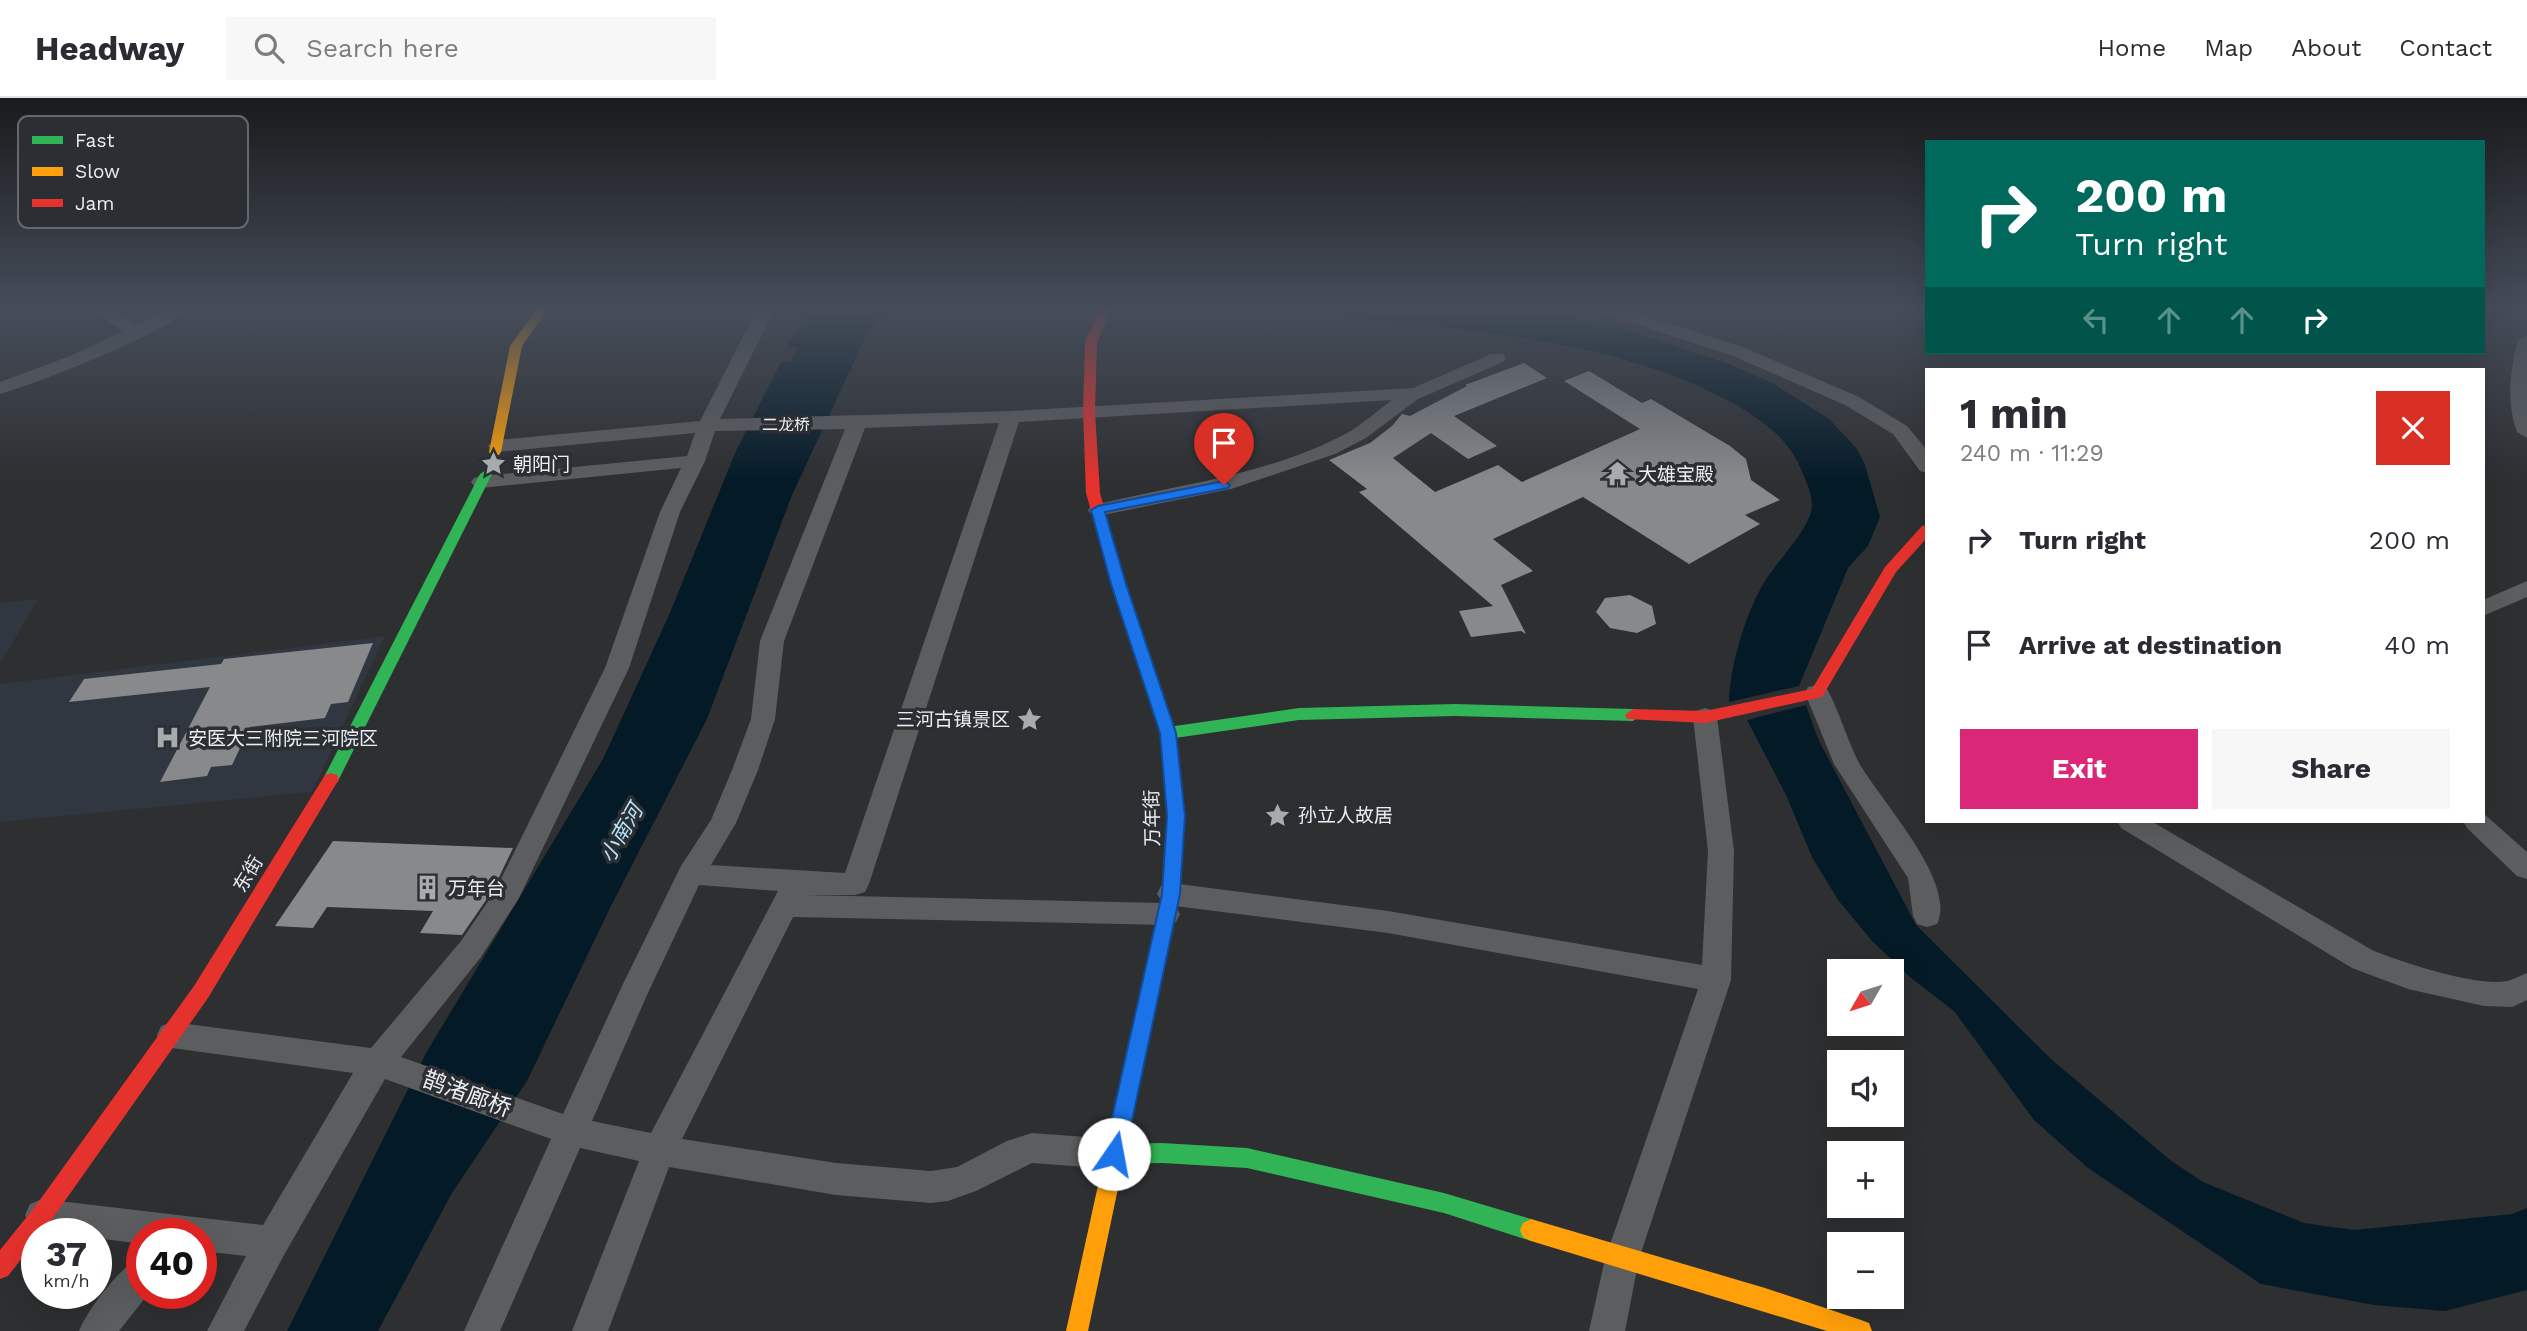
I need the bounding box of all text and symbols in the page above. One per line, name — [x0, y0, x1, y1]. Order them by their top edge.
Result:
search box — [226, 17, 716, 80]
text: Headway — [35, 29, 184, 68]
icon: search — [250, 29, 288, 67]
text: Search here — [306, 33, 459, 63]
text: Home — [2098, 34, 2166, 62]
text: Map — [2204, 34, 2253, 62]
text: About — [2291, 34, 2361, 62]
text: Contact — [2399, 34, 2492, 62]
legend — [18, 116, 248, 228]
text: Fast — [75, 129, 114, 152]
text: Slow — [75, 160, 120, 183]
text: 200 m — [2075, 166, 2227, 224]
icon: right — [1960, 168, 2051, 259]
text: Jam — [75, 192, 114, 215]
text: Turn right — [2075, 225, 2227, 263]
icon: left — [2077, 301, 2115, 339]
icon: ahead — [2150, 301, 2188, 339]
icon: ahead — [2223, 301, 2261, 339]
icon: right — [2296, 301, 2334, 339]
text: 1 min — [1960, 389, 2068, 438]
button: close — [2376, 391, 2450, 465]
pin — [1194, 413, 1254, 485]
street label: 二龙桥 — [762, 415, 810, 434]
icon: arrive — [1205, 424, 1243, 462]
text: 240 m · 11:29 — [1960, 440, 2104, 467]
place icon: 朝阳门 — [479, 450, 507, 478]
place label: 朝阳门 — [513, 453, 570, 476]
temple icon: 大雄宝殿 — [1604, 460, 1632, 488]
place label: 大雄宝殿 — [1638, 463, 1714, 486]
icon: right — [1960, 521, 1998, 559]
text: Turn right — [2019, 525, 2146, 555]
text: 200 m — [2369, 525, 2450, 555]
icon: arrive — [1960, 626, 1998, 664]
text: Arrive at destination — [2019, 630, 2282, 660]
text: 40 m — [2384, 630, 2450, 660]
place icon: 三河古镇景区 — [1016, 705, 1044, 733]
place label: 三河古镇景区 — [896, 708, 1010, 731]
hospital icon: 安医大三附院三河院区 — [154, 724, 182, 752]
place label: 安医大三附院三河院区 — [188, 727, 378, 750]
button: Exit — [1960, 729, 2198, 809]
button: Share — [2212, 729, 2450, 809]
street label: 万年街 — [1140, 789, 1164, 847]
water label: 小南河 — [594, 796, 650, 867]
place icon: 孙立人故居 — [1264, 801, 1292, 829]
place label: 孙立人故居 — [1298, 804, 1393, 827]
street label: 东街 — [228, 852, 268, 896]
building icon: 万年台 — [414, 874, 442, 902]
place label: 万年台 — [448, 877, 505, 900]
north arrow — [1827, 959, 1904, 1036]
map controls — [1827, 959, 1904, 1309]
button: sound — [1827, 1050, 1904, 1127]
street label: 鹊渚廊桥 — [419, 1066, 515, 1122]
position arrow — [1077, 1117, 1151, 1191]
button: + — [1827, 1141, 1904, 1218]
speed limit sign: 40 — [126, 1218, 217, 1309]
button: − — [1827, 1232, 1904, 1309]
text: 37 — [46, 1233, 87, 1275]
text: km/h — [43, 1270, 90, 1291]

